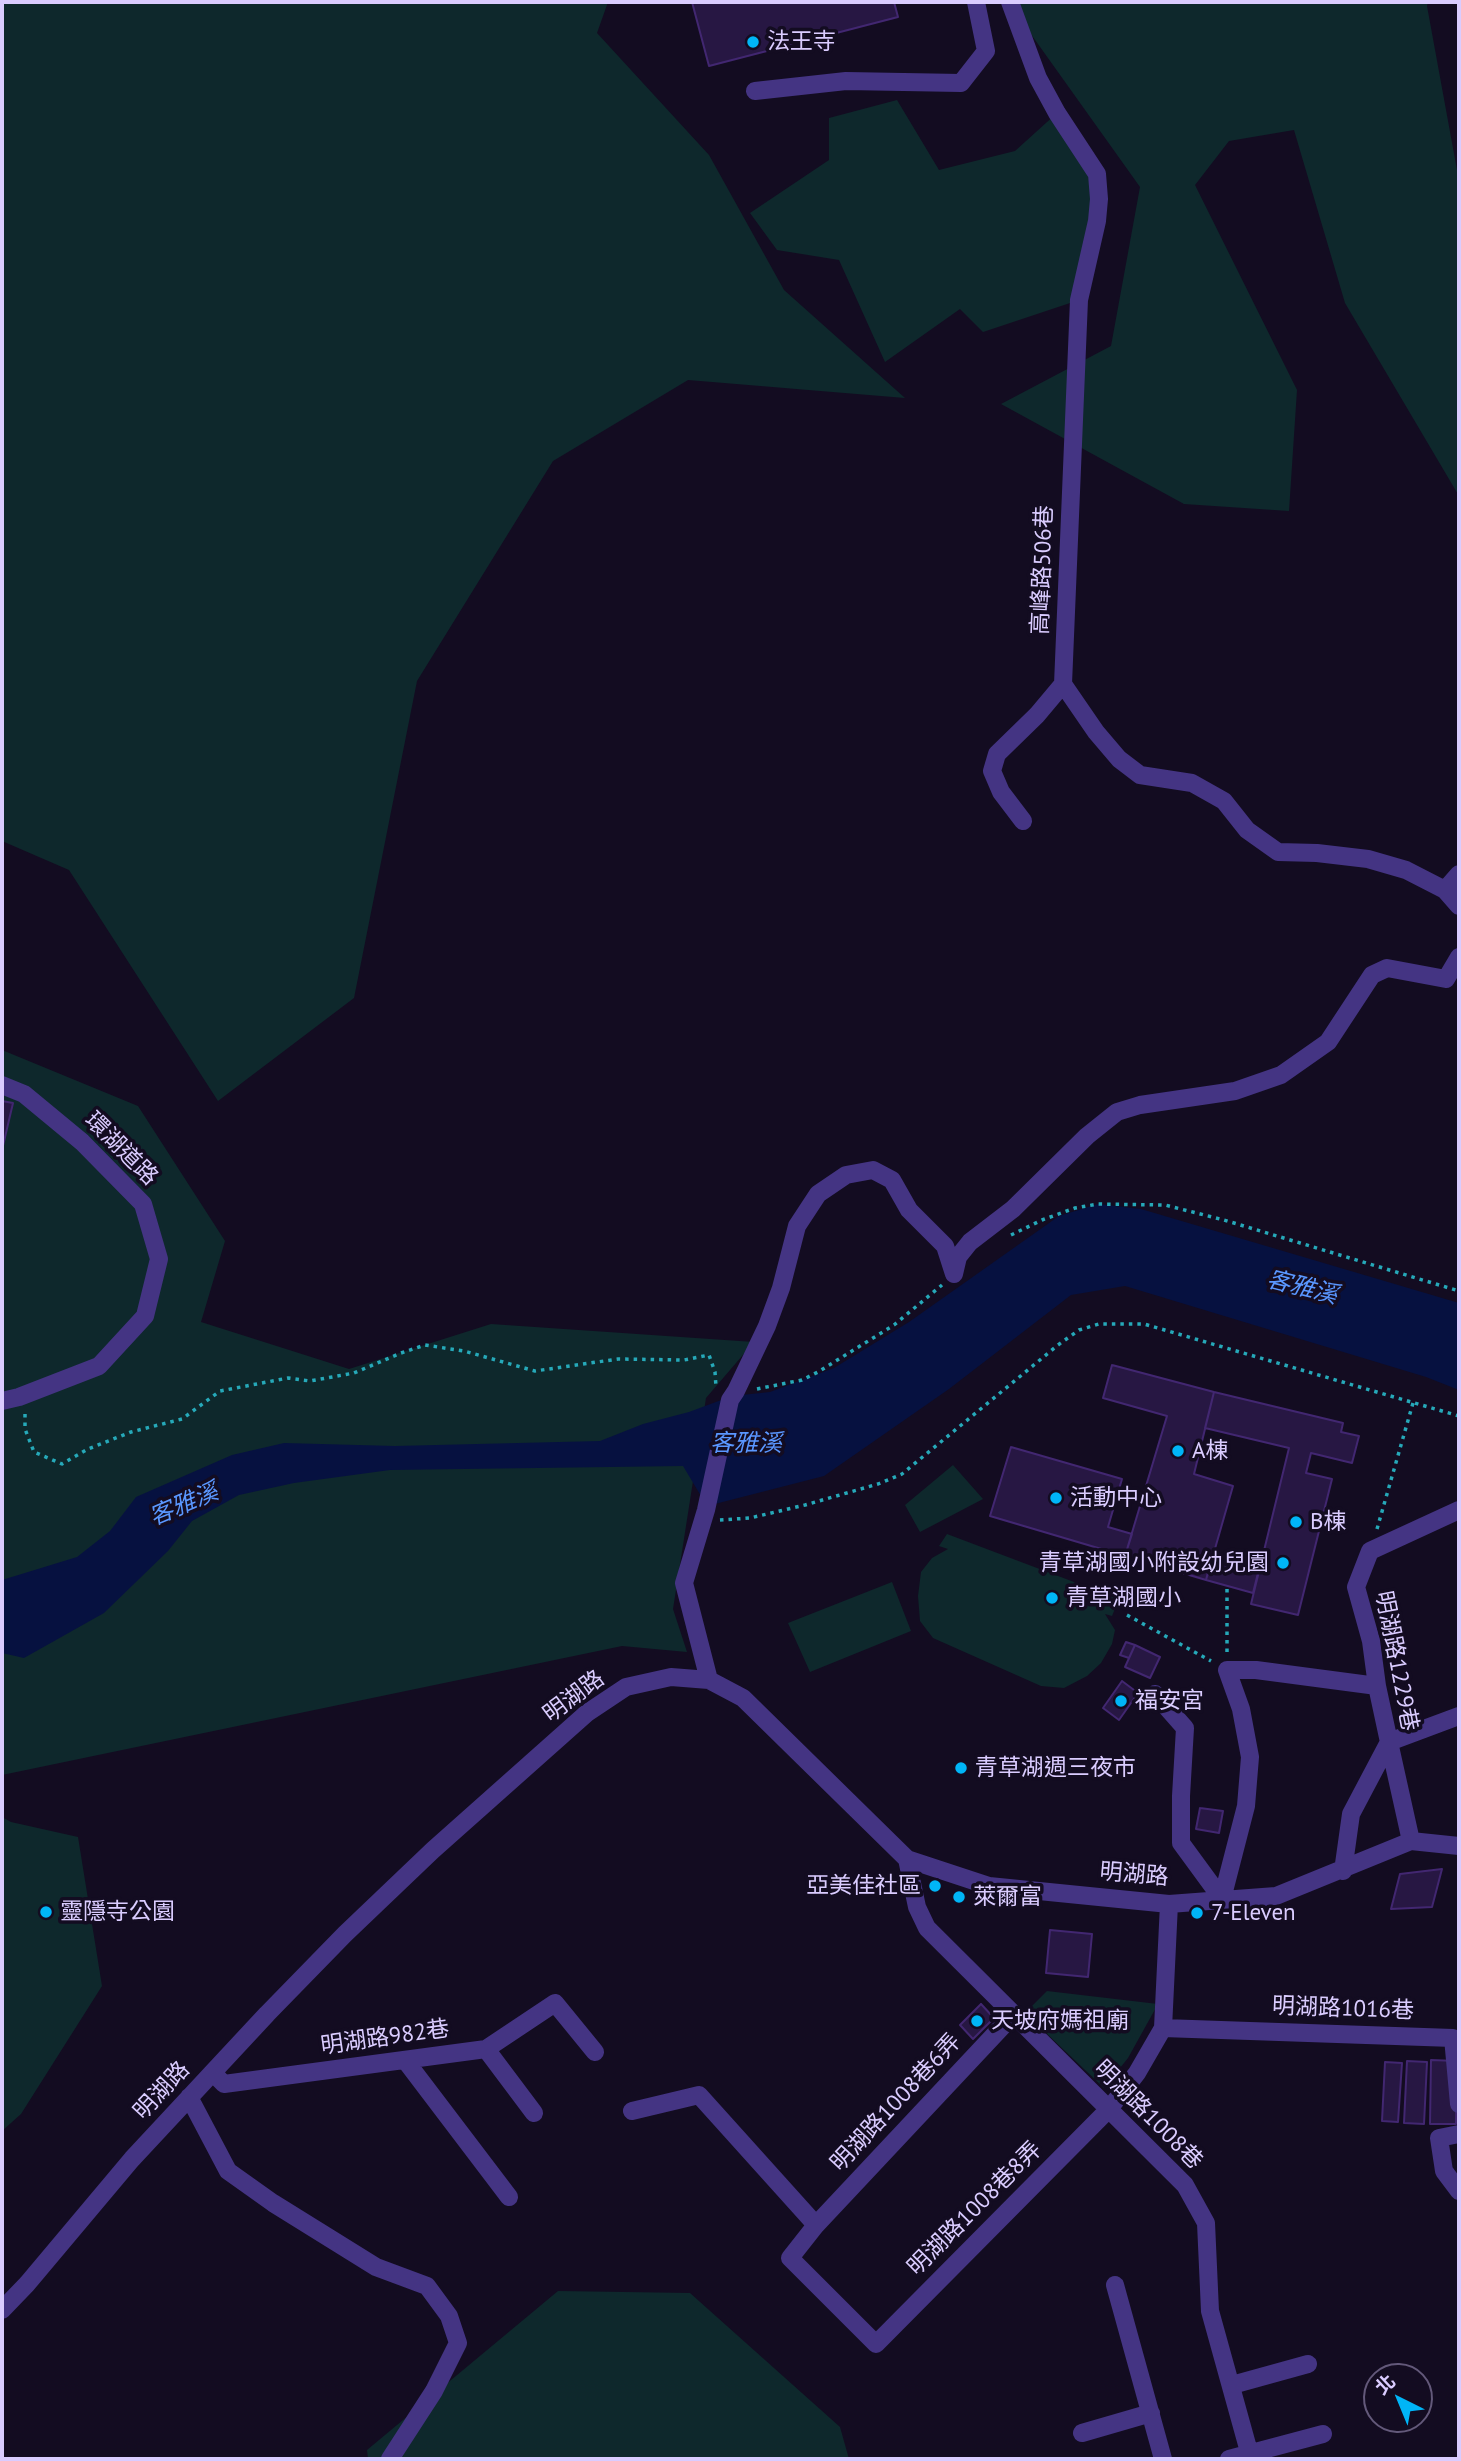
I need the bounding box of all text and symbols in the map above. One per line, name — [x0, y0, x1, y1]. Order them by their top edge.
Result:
place label: 法王寺 — [767, 28, 836, 56]
marker: 法王寺 — [745, 34, 761, 50]
street label: 高峰路506巷 — [1027, 505, 1059, 635]
street label: 環湖道路 — [79, 1107, 163, 1191]
water label: 客雅溪 — [1264, 1265, 1340, 1311]
water label: 客雅溪 — [710, 1430, 782, 1458]
place label: A棟 — [1192, 1437, 1228, 1465]
marker: A棟 — [1170, 1443, 1186, 1459]
water label: 客雅溪 — [145, 1478, 223, 1532]
place label: 活動中心 — [1070, 1484, 1162, 1512]
marker: 活動中心 — [1048, 1490, 1064, 1506]
place label: B棟 — [1310, 1508, 1346, 1536]
marker: B棟 — [1288, 1514, 1304, 1530]
place label: 青草湖國小附設幼兒園 — [1039, 1549, 1269, 1577]
marker: 青草湖國小附設幼兒園 — [1275, 1555, 1291, 1571]
place label: 青草湖國小 — [1066, 1584, 1181, 1612]
street label: 明湖路1229巷 — [1369, 1589, 1423, 1733]
marker: 青草湖國小 — [1044, 1590, 1060, 1606]
street label: 明湖路 — [538, 1665, 610, 1729]
place label: 福安宮 — [1135, 1687, 1204, 1715]
marker: 福安宮 — [1113, 1693, 1129, 1709]
place label: 青草湖週三夜市 — [975, 1754, 1136, 1782]
marker: 青草湖週三夜市 — [953, 1760, 969, 1776]
street label: 明湖路 — [1098, 1858, 1170, 1892]
place label: 亞美佳社區 — [806, 1872, 921, 1900]
marker: 亞美佳社區 — [927, 1878, 943, 1894]
place label: 萊爾富 — [973, 1883, 1042, 1911]
marker: 萊爾富 — [951, 1889, 967, 1905]
place label: 靈隱寺公園 — [60, 1898, 175, 1926]
place label: 7-Eleven — [1211, 1899, 1296, 1927]
marker: 靈隱寺公園 — [38, 1904, 54, 1920]
marker: 7-Eleven — [1189, 1905, 1205, 1921]
street label: 明湖路1016巷 — [1271, 1993, 1415, 2025]
place label: 天坡府媽祖廟 — [991, 2007, 1129, 2035]
marker: 天坡府媽祖廟 — [969, 2013, 985, 2029]
street label: 明湖路982巷 — [319, 2015, 451, 2061]
street label: 明湖路1008巷6弄 — [825, 2029, 967, 2177]
street label: 明湖路1008巷 — [1088, 2055, 1208, 2175]
street label: 明湖路 — [128, 2056, 196, 2126]
street label: 明湖路1008巷8弄 — [902, 2136, 1048, 2282]
north arrow — [1363, 2363, 1433, 2433]
text: 北 — [1370, 2369, 1400, 2399]

